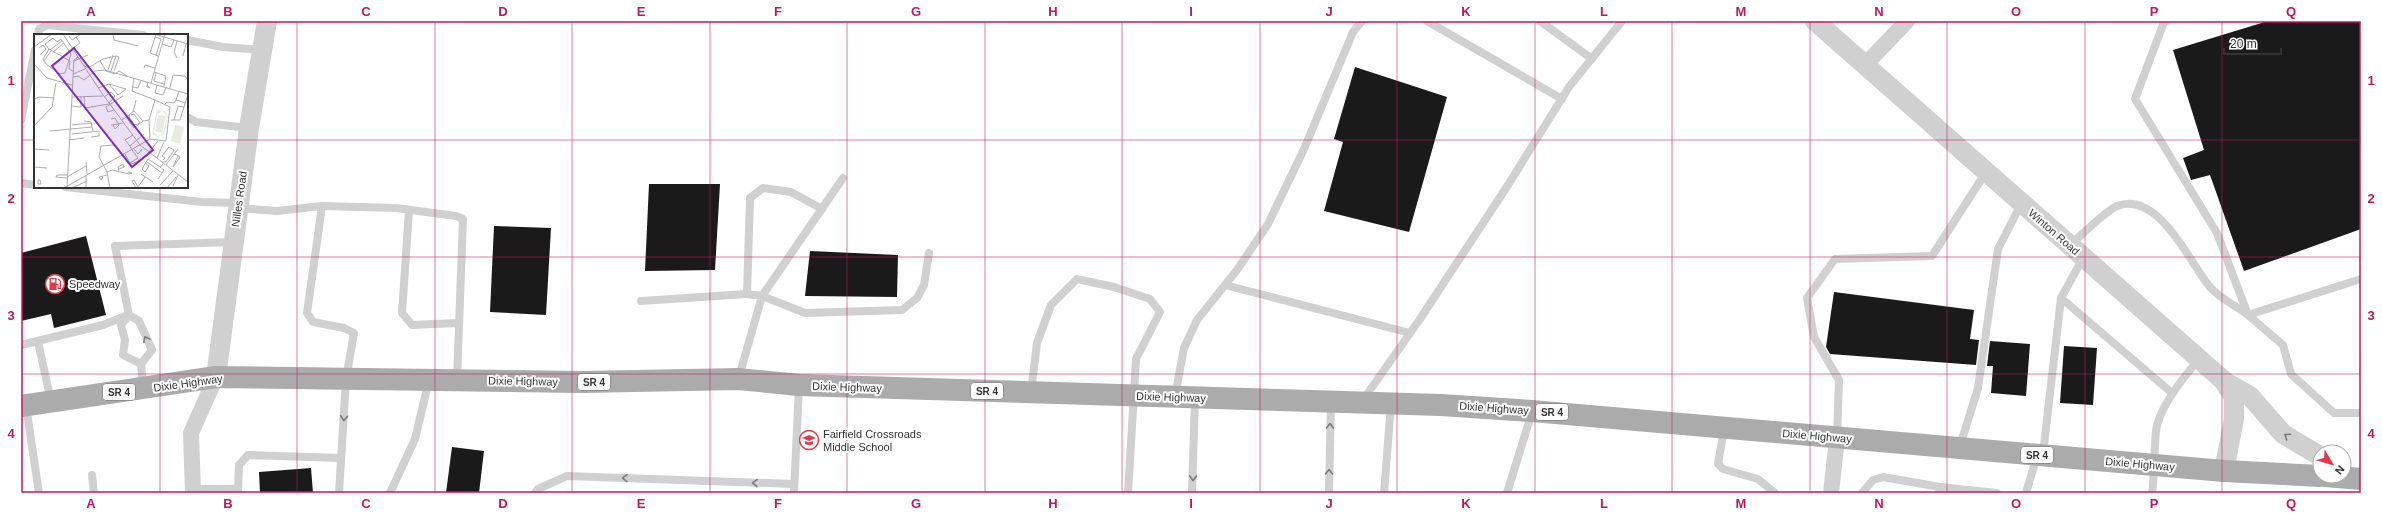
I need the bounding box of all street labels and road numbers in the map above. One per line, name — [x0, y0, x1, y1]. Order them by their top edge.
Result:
street label: Nilles Road — [229, 170, 249, 228]
street label: Winton Road — [2026, 207, 2082, 257]
street label: Dixie Highway — [153, 372, 224, 394]
street label: Dixie Highway — [488, 374, 558, 388]
road number: SR 4 — [578, 374, 610, 390]
street label: Dixie Highway — [812, 380, 883, 394]
road number: SR 4 — [971, 383, 1003, 399]
road number: SR 4 — [103, 384, 135, 400]
street label: Dixie Highway — [1136, 390, 1207, 404]
street label: Dixie Highway — [1459, 400, 1530, 416]
road number: SR 4 — [1536, 404, 1568, 420]
street label: Dixie Highway — [1782, 427, 1853, 445]
road number: SR 4 — [2021, 447, 2053, 463]
street label: Dixie Highway — [2105, 455, 2176, 473]

